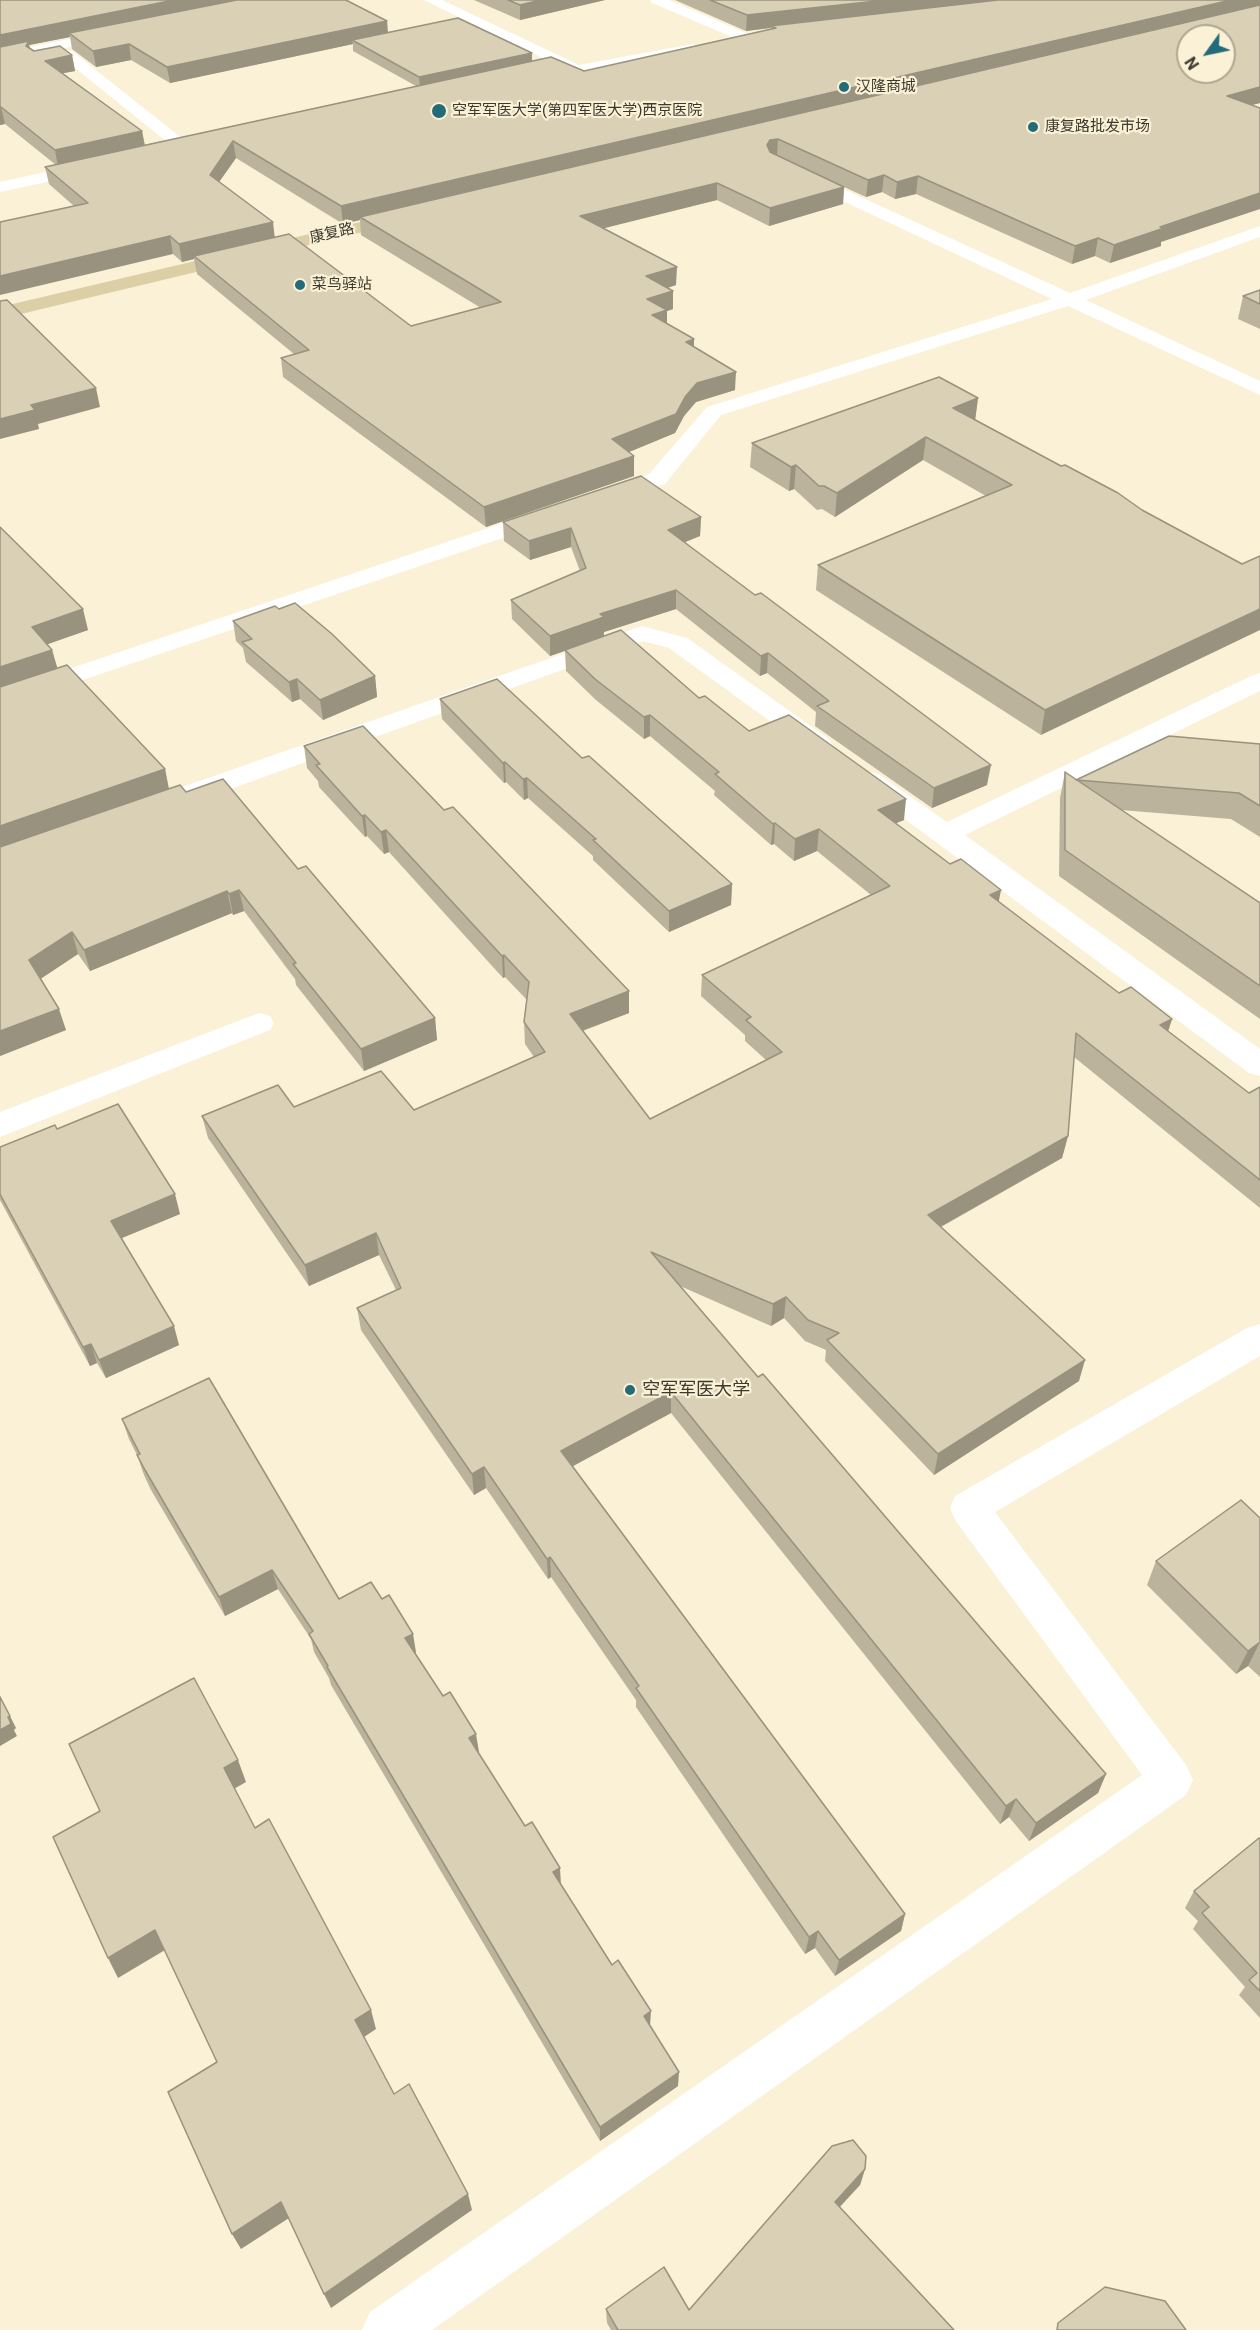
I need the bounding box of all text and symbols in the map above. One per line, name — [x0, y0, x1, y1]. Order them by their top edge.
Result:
north arrow — [1176, 24, 1236, 84]
text: N — [1181, 53, 1203, 73]
place label: 汉隆商城 — [856, 78, 916, 96]
marker: 汉隆商城 — [837, 80, 851, 94]
marker: 空军军医大学(第四军医大学)西京医院 — [430, 102, 448, 120]
place label: 空军军医大学(第四军医大学)西京医院 — [452, 102, 702, 120]
place label: 康复路批发市场 — [1045, 118, 1150, 136]
marker: 康复路批发市场 — [1026, 120, 1040, 134]
street label: 康复路 — [308, 220, 356, 248]
place label: 菜鸟驿站 — [312, 276, 372, 294]
marker: 菜鸟驿站 — [293, 278, 307, 292]
place label: 空军军医大学 — [642, 1379, 750, 1401]
marker: 空军军医大学 — [623, 1383, 637, 1397]

